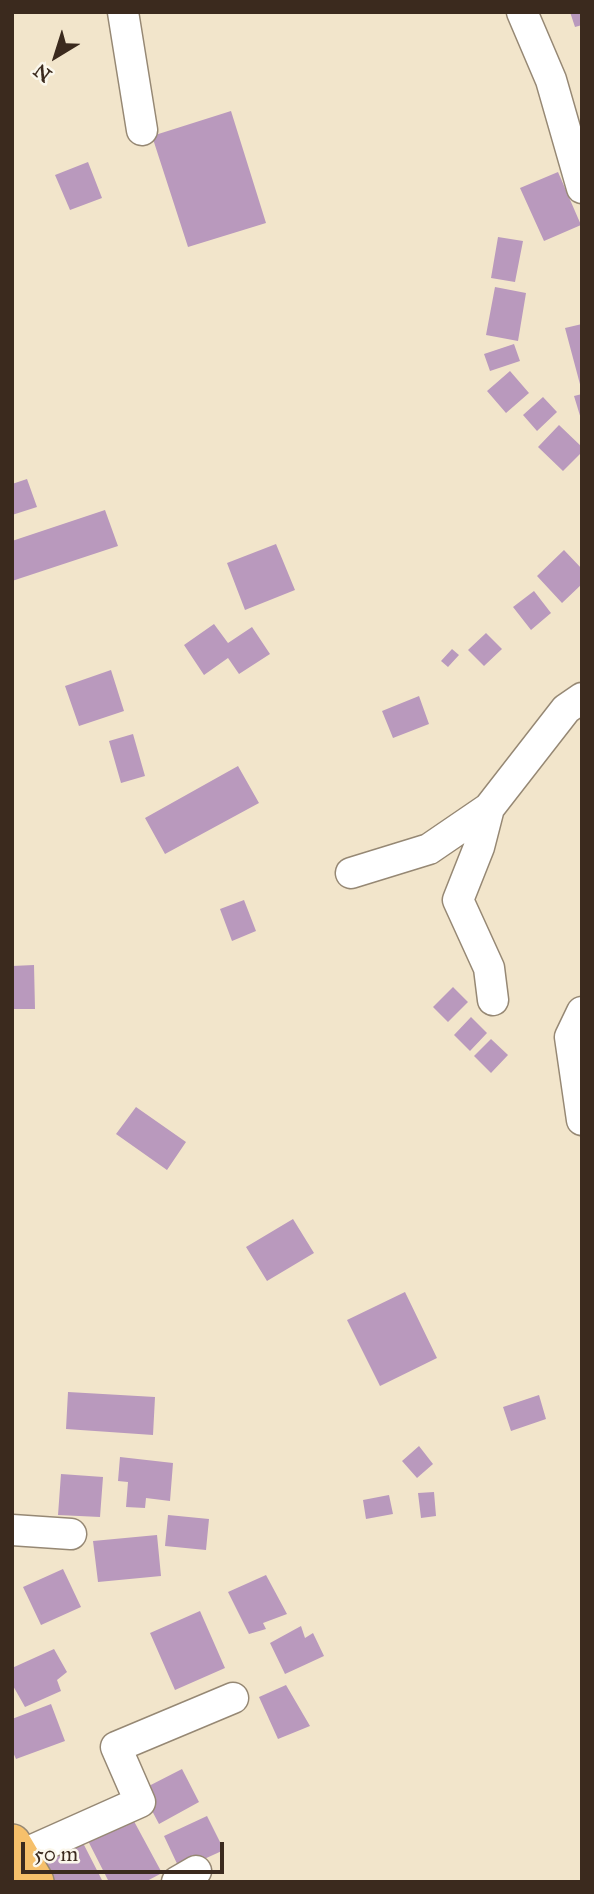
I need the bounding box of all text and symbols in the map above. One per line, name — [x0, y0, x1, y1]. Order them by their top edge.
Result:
north arrow — [21, 21, 91, 91]
text: N — [29, 59, 56, 87]
scale bar — [24, 1828, 228, 1872]
text: 50 m — [34, 1841, 78, 1867]

